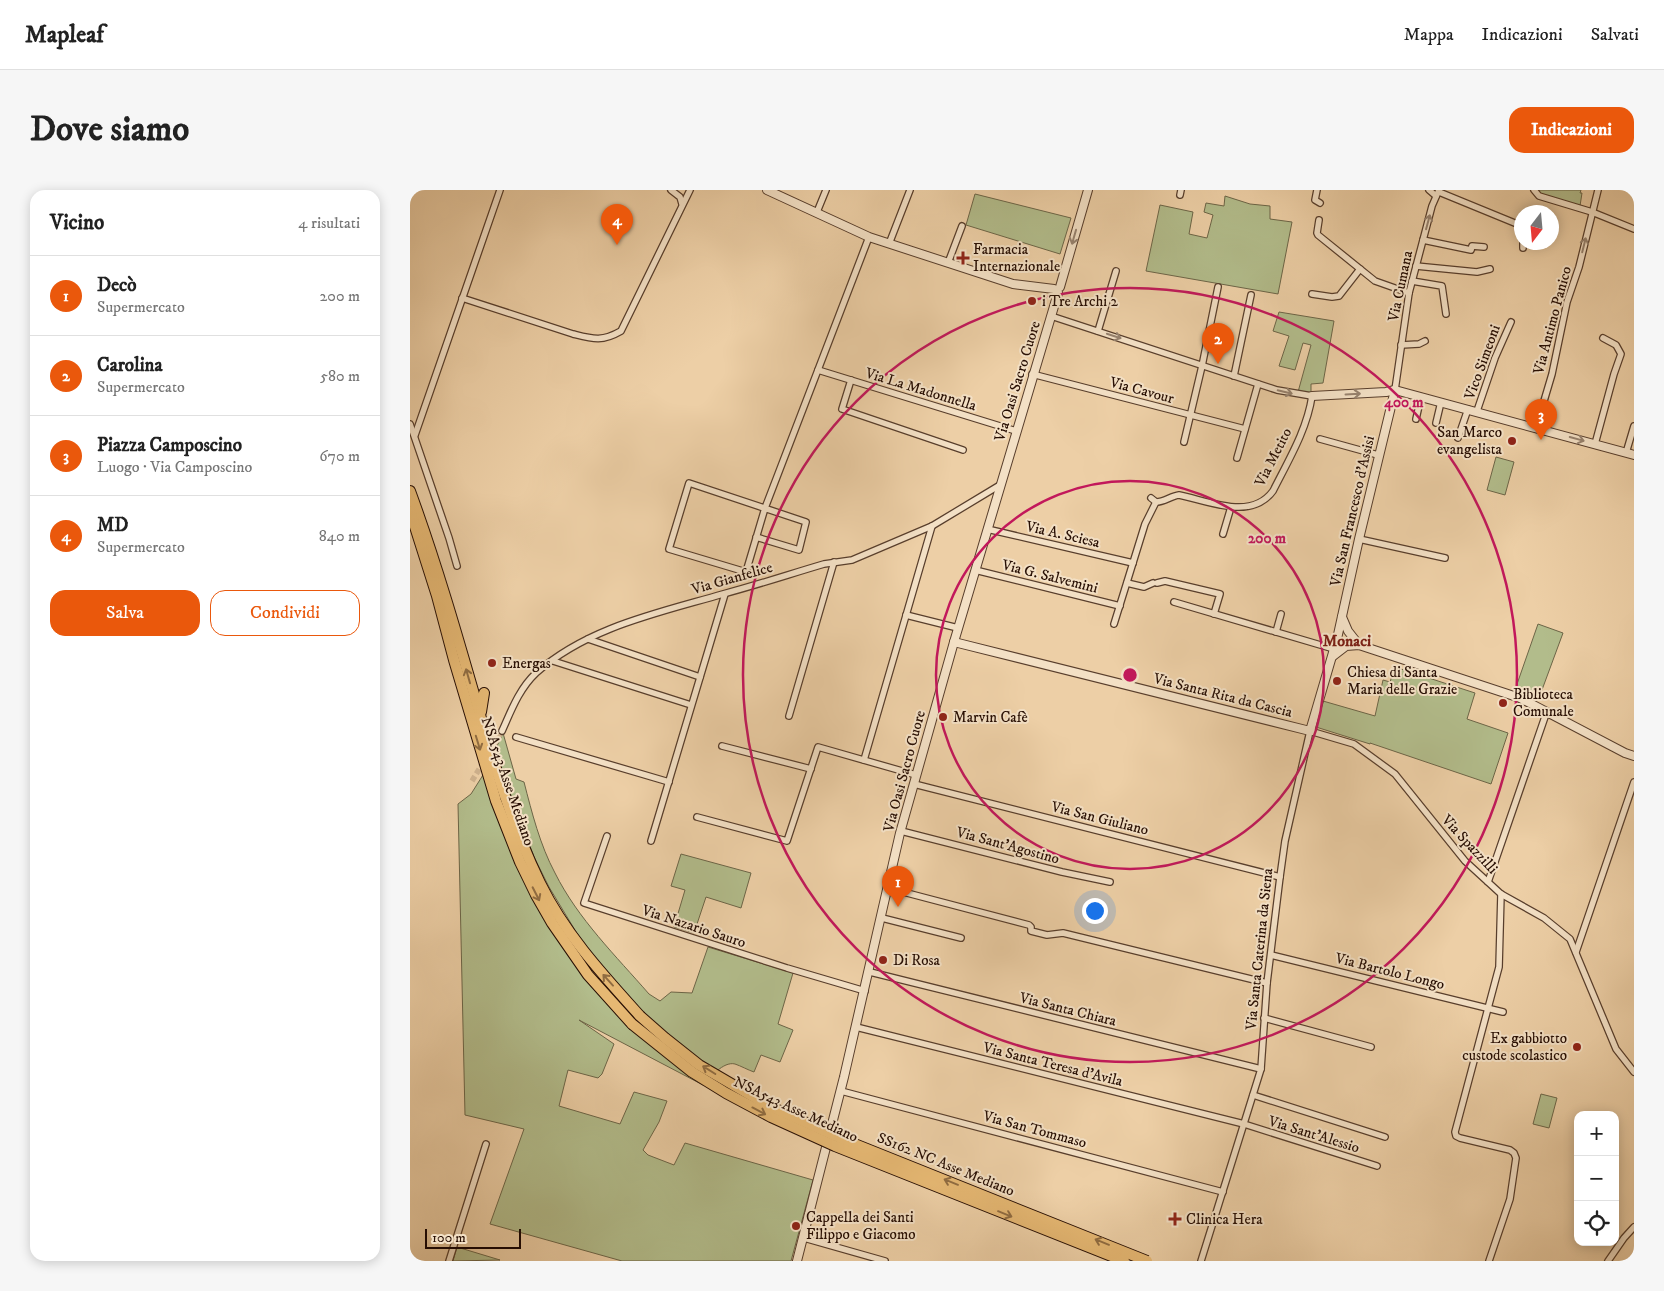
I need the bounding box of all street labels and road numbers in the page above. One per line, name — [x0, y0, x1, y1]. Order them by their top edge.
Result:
street label: Via Cumana — [1384, 248, 1417, 324]
street label: Via Antimo Panico — [1529, 264, 1576, 377]
street label: Via Oasi Sacro Cuore — [990, 319, 1045, 445]
street label: Vico Simeoni — [1460, 322, 1505, 403]
street label: Via La Madonnella — [862, 363, 979, 416]
street label: Via Cavour — [1107, 373, 1177, 408]
street label: Via Metito — [1250, 425, 1296, 491]
street label: Via San Francesco d'Assisi — [1326, 434, 1379, 589]
street label: Via A. Sciesa — [1023, 517, 1102, 552]
street label: Via G. Salvemini — [999, 555, 1100, 598]
street label: Via Gianfelice — [688, 558, 775, 599]
street label: Via Santa Rita da Cascia — [1150, 669, 1295, 722]
street label: Via Oasi Sacro Cuore — [879, 708, 930, 835]
street label: NSA543 Asse Mediano — [477, 714, 539, 848]
street label: Via San Giuliano — [1048, 797, 1150, 840]
street label: Via Spazzilli — [1437, 810, 1502, 878]
street label: Via Sant'Agostino — [953, 822, 1061, 868]
street label: Via Santa Caterina da Siena — [1241, 867, 1278, 1032]
street label: Via Nazario Sauro — [638, 900, 748, 952]
street label: Via Bartolo Longo — [1332, 948, 1446, 994]
street label: Via Santa Chiara — [1016, 988, 1119, 1031]
street label: Via Santa Teresa d'Avila — [980, 1038, 1125, 1091]
street label: NSA543 Asse Mediano — [730, 1072, 861, 1147]
street label: Via San Tommaso — [980, 1106, 1089, 1152]
street label: Via Sant'Alessio — [1265, 1111, 1362, 1157]
street label: SS162 NC Asse Mediano — [874, 1128, 1017, 1201]

